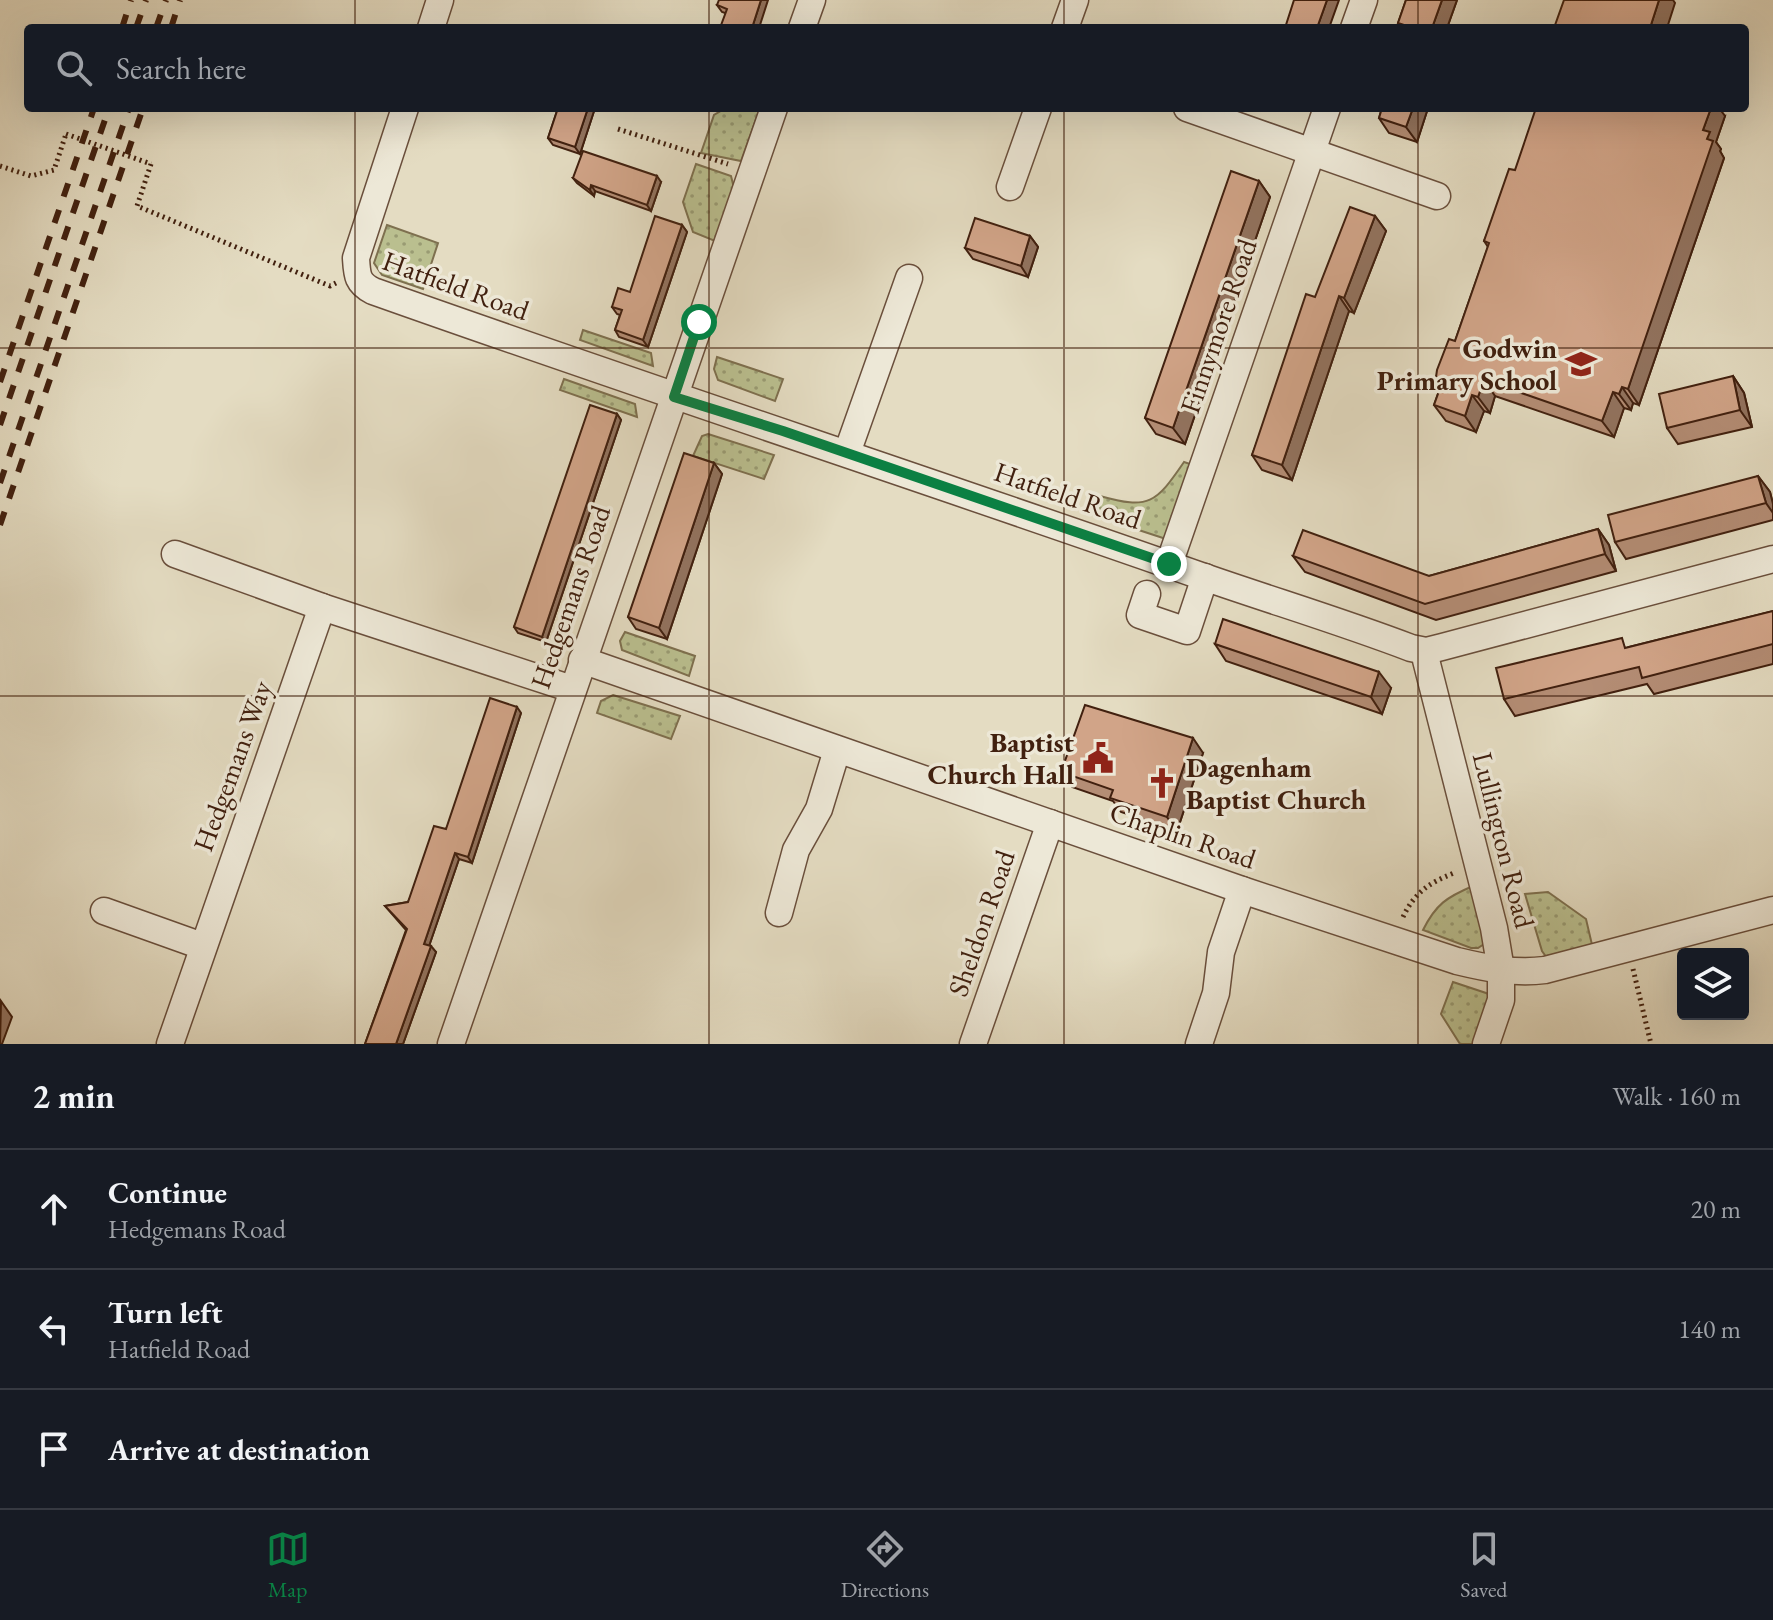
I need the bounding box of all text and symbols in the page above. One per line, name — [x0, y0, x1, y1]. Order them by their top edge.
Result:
search box — [24, 24, 1749, 112]
icon: search — [52, 46, 96, 90]
text: Search here — [116, 49, 246, 88]
street label: Finnymore Road — [1171, 233, 1265, 418]
street label: Hatfield Road — [378, 242, 535, 328]
route start — [681, 304, 717, 340]
place label: Godwin Primary School — [1377, 330, 1557, 398]
school or university icon: Godwin Primary School — [1564, 347, 1598, 381]
street label: Hatfield Road — [990, 453, 1147, 537]
street label: Hedgemans Road — [522, 500, 618, 693]
route end — [1151, 546, 1187, 582]
street label: Hedgemans Way — [184, 675, 280, 856]
place label: Baptist Church Hall — [928, 724, 1074, 792]
public building icon: Baptist Church Hall — [1081, 741, 1115, 775]
street label: Lullington Road — [1465, 748, 1543, 932]
place label: Dagenham Baptist Church — [1186, 749, 1366, 817]
church icon: Dagenham Baptist Church — [1145, 766, 1179, 800]
street label: Chaplin Road — [1105, 793, 1262, 877]
street label: Sheldon Road — [939, 844, 1023, 1001]
map controls — [1677, 948, 1749, 1020]
button: layers — [1677, 948, 1749, 1020]
text: 2 min — [32, 1074, 115, 1118]
text: Walk · 160 m — [1613, 1079, 1741, 1113]
text: Continue — [108, 1173, 227, 1212]
icon: ahead — [32, 1187, 76, 1231]
text: 20 m — [1691, 1192, 1741, 1226]
text: Hedgemans Road — [108, 1212, 286, 1246]
text: Turn left — [108, 1293, 222, 1332]
icon: left — [32, 1307, 76, 1351]
text: 140 m — [1678, 1312, 1741, 1346]
text: Hatfield Road — [108, 1332, 250, 1366]
icon: arrive — [32, 1427, 76, 1471]
text: Arrive at destination — [108, 1430, 370, 1469]
tab: Map — [266, 1527, 310, 1604]
tab: Directions — [841, 1527, 929, 1604]
tab: Saved — [1460, 1527, 1507, 1604]

